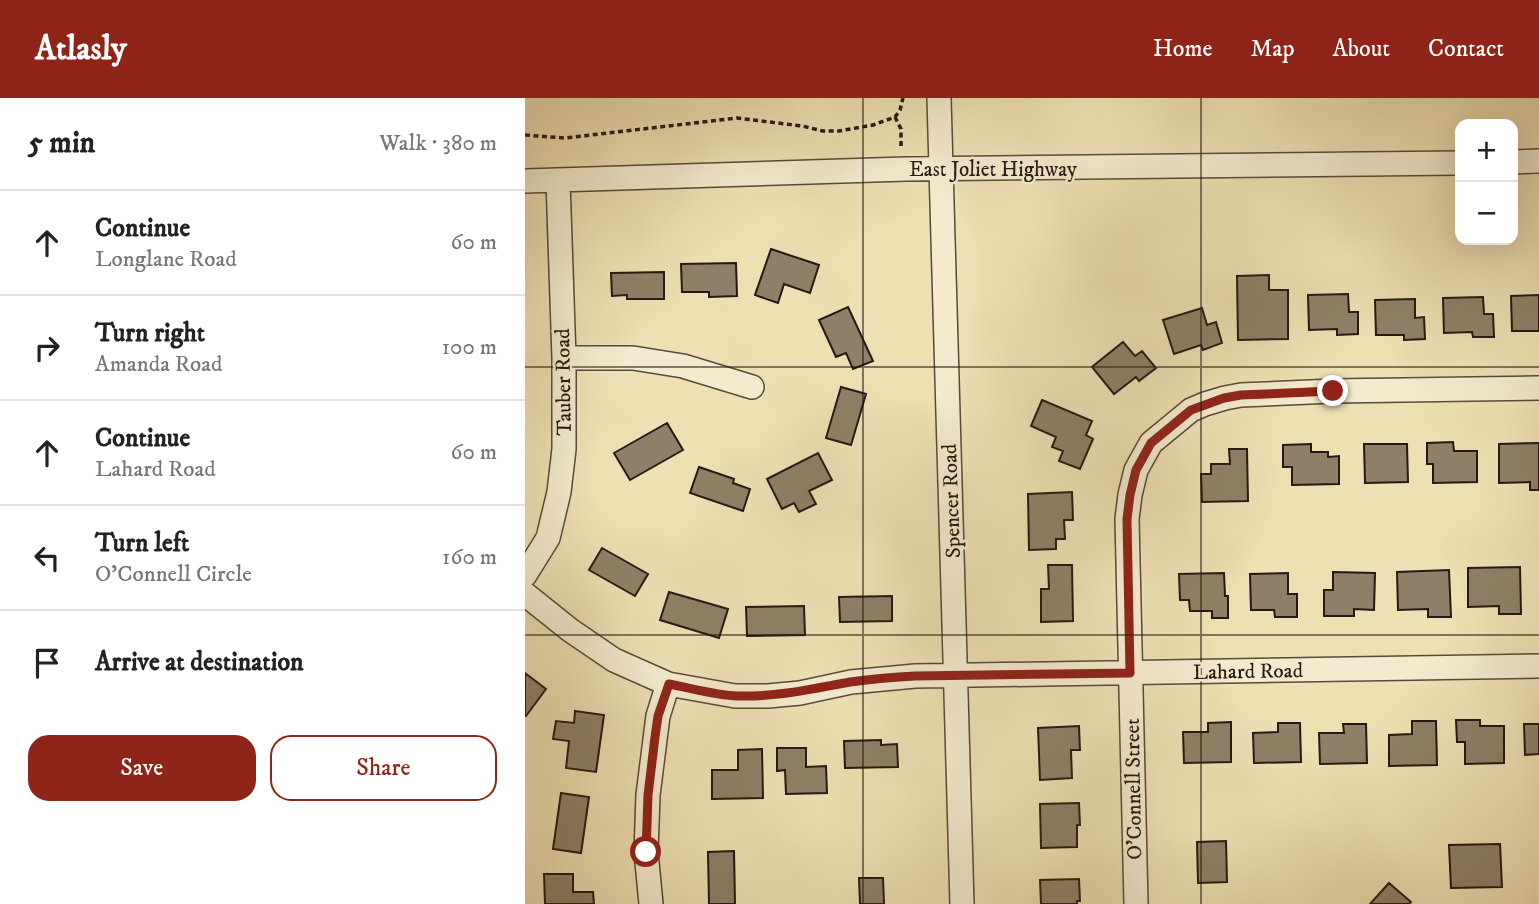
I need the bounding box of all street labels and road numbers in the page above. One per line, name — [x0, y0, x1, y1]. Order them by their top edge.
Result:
street label: East Joliet Highway — [909, 157, 1078, 183]
street label: Tauber Road — [550, 328, 578, 436]
street label: Spencer Road — [937, 443, 967, 559]
street label: Lahard Road — [1193, 658, 1304, 686]
street label: O'Connell Street — [1120, 718, 1148, 860]

